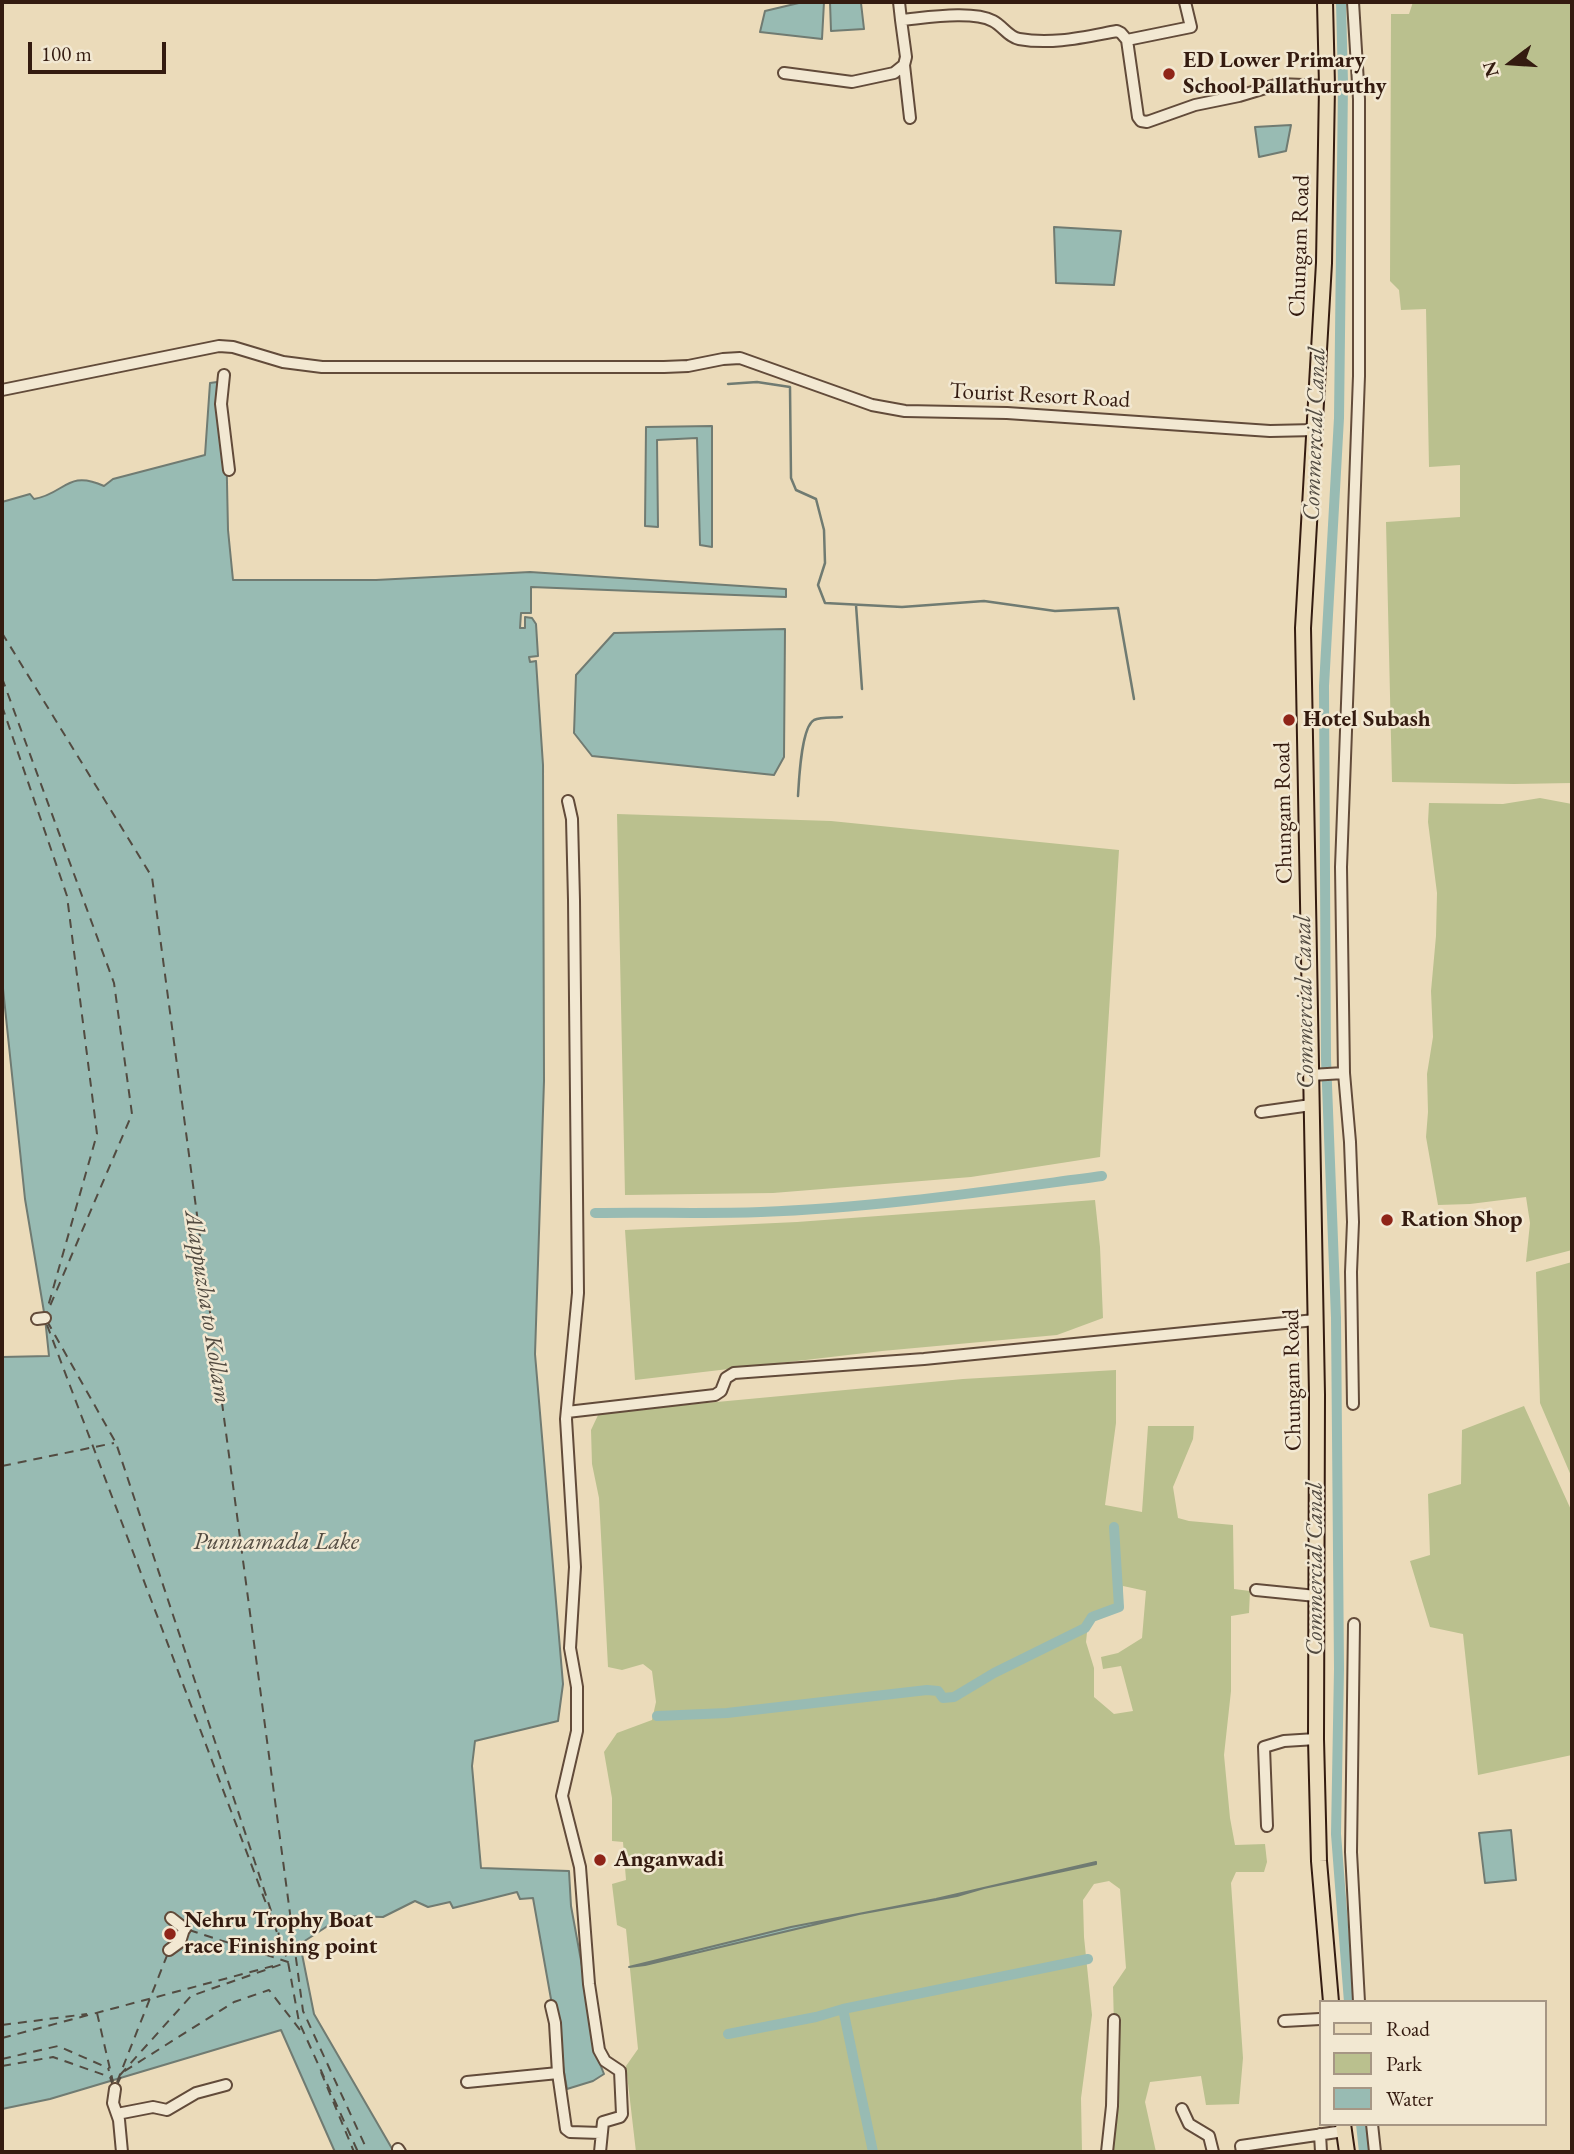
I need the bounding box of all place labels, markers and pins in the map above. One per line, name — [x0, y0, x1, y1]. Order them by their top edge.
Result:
place label: ED Lower Primary School Pallathuruthy — [1183, 47, 1386, 101]
marker: ED Lower Primary School Pallathuruthy — [1161, 66, 1177, 82]
place label: Hotel Subash — [1303, 706, 1431, 734]
marker: Hotel Subash — [1281, 712, 1297, 728]
place label: Ration Shop — [1401, 1206, 1522, 1234]
marker: Ration Shop — [1379, 1212, 1395, 1228]
place label: Anganwadi — [614, 1846, 724, 1874]
marker: Anganwadi — [592, 1852, 608, 1868]
place label: Nehru Trophy Boat race Finishing point — [184, 1907, 377, 1961]
marker: Nehru Trophy Boat race Finishing point — [162, 1926, 178, 1942]

